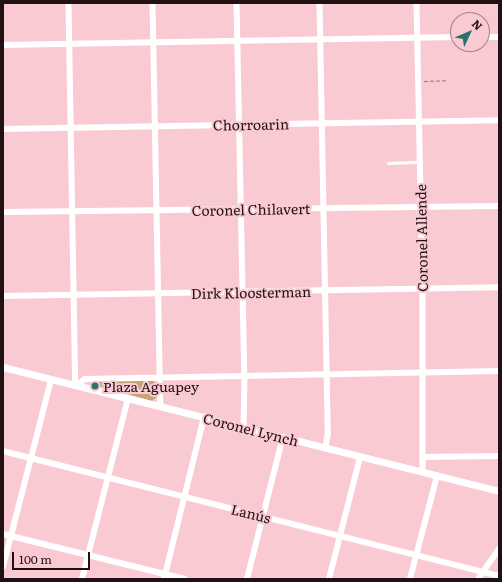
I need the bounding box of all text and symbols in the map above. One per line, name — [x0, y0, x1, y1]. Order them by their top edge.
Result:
north arrow — [450, 12, 490, 52]
text: N — [469, 15, 487, 33]
street label: Chorroarin — [213, 115, 289, 133]
street label: Coronel Allende — [412, 184, 430, 292]
street label: Coronel Chilavert — [192, 200, 310, 218]
street label: Dirk Kloosterman — [191, 283, 311, 301]
place label: Plaza Aguapey — [103, 378, 199, 394]
marker: Plaza Aguapey — [90, 381, 100, 391]
street label: Coronel Lynch — [202, 409, 300, 449]
street label: Lanús — [229, 500, 273, 526]
scale bar — [14, 544, 92, 570]
text: 100 m — [19, 550, 52, 568]

